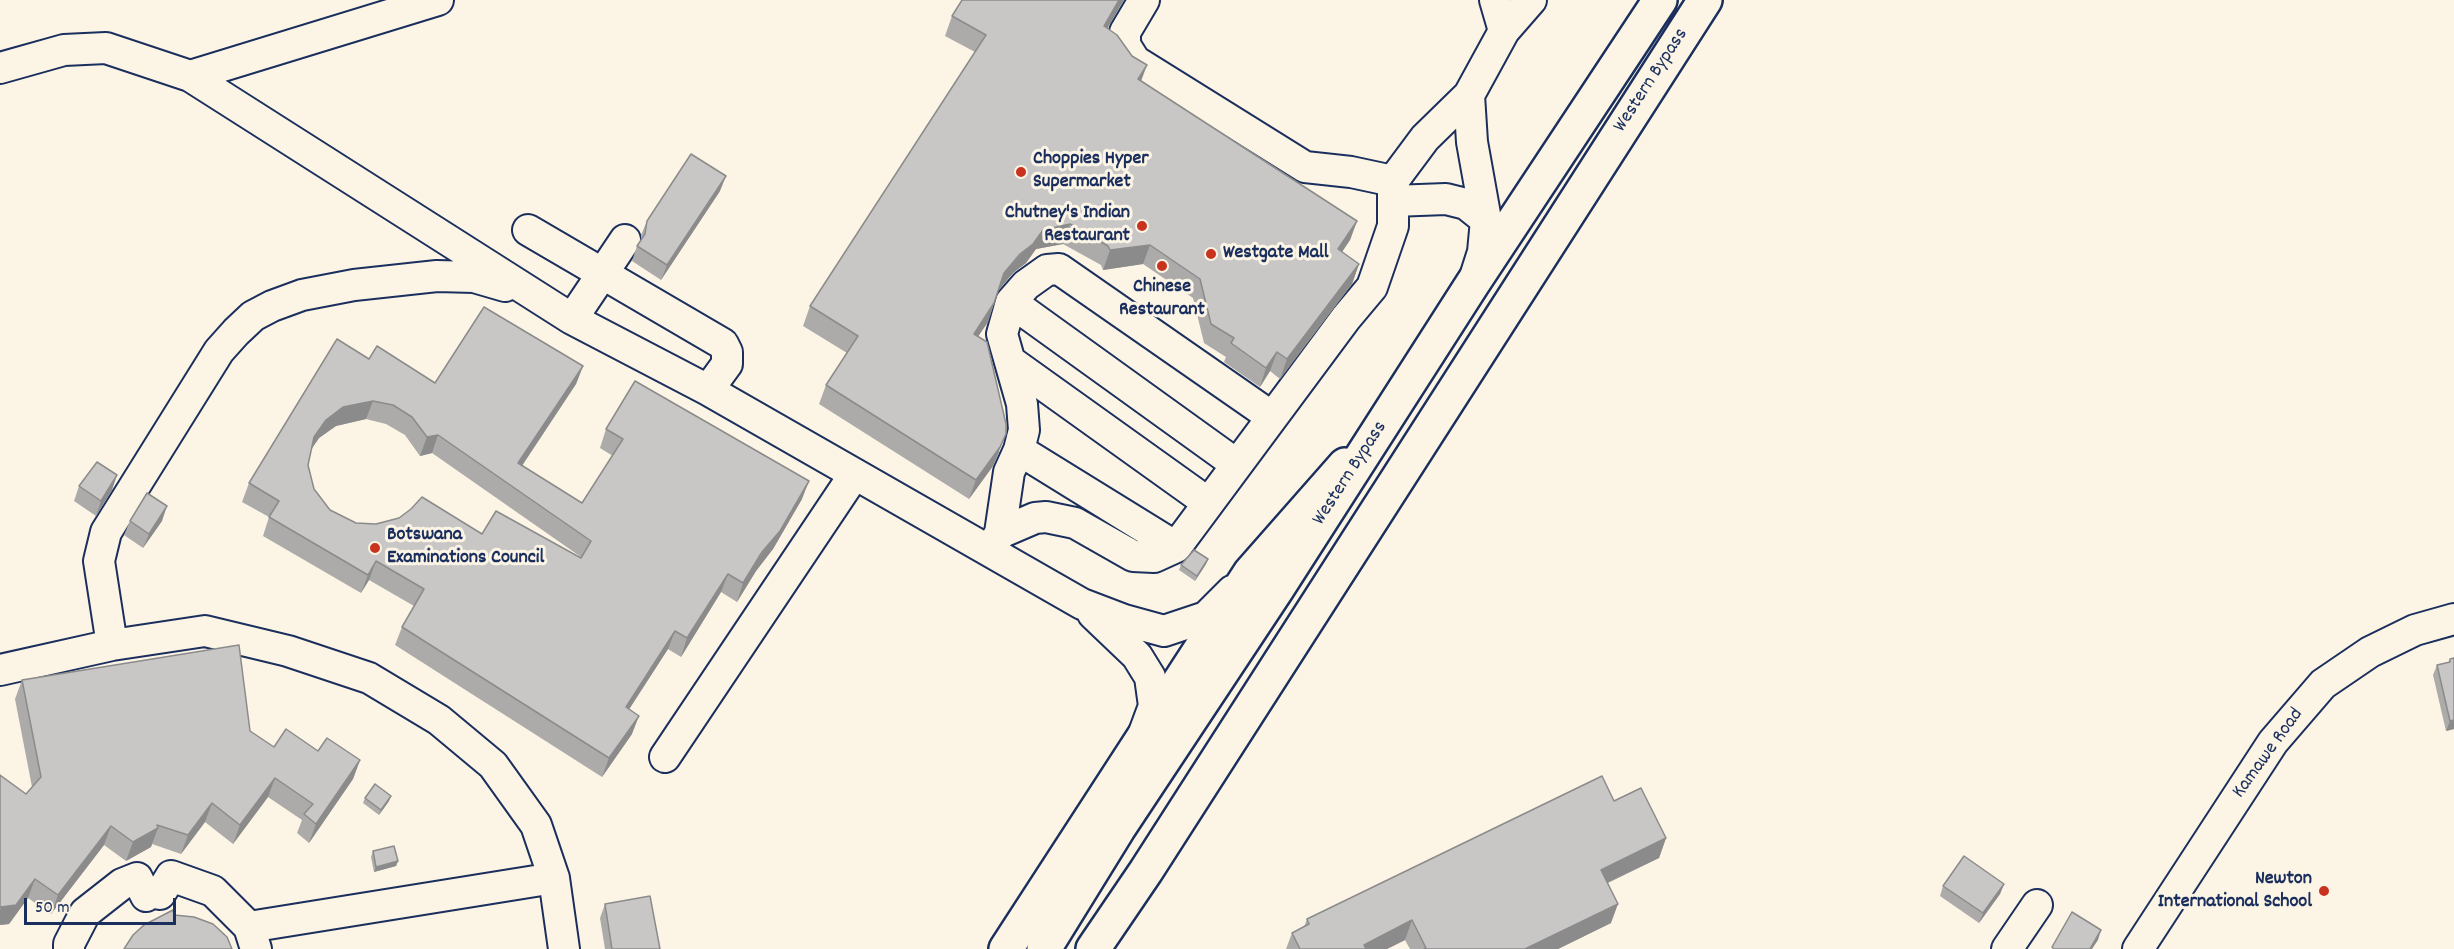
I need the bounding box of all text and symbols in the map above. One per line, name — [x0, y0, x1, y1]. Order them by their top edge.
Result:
street label: Western Bypass — [1609, 25, 1695, 137]
place label: Choppies Hyper Supermarket — [1033, 148, 1149, 195]
marker: Choppies Hyper Supermarket — [1014, 165, 1028, 179]
place label: Chutney's Indian Restaurant — [1005, 202, 1130, 249]
marker: Chutney's Indian Restaurant — [1135, 219, 1149, 233]
place label: Westgate Mall — [1223, 242, 1329, 266]
marker: Westgate Mall — [1204, 247, 1218, 261]
marker: Chinese Restaurant — [1155, 259, 1169, 273]
place label: Chinese Restaurant — [1119, 276, 1205, 323]
street label: Western Bypass — [1308, 418, 1394, 530]
place label: Botswana Examinations Council — [387, 524, 544, 571]
marker: Botswana Examinations Council — [368, 541, 382, 555]
street label: Kamawe Road — [2228, 704, 2310, 804]
place label: Newton International School — [2158, 868, 2312, 915]
marker: Newton International School — [2317, 884, 2331, 898]
scale bar — [27, 886, 178, 924]
text: 50 m — [35, 896, 70, 921]

